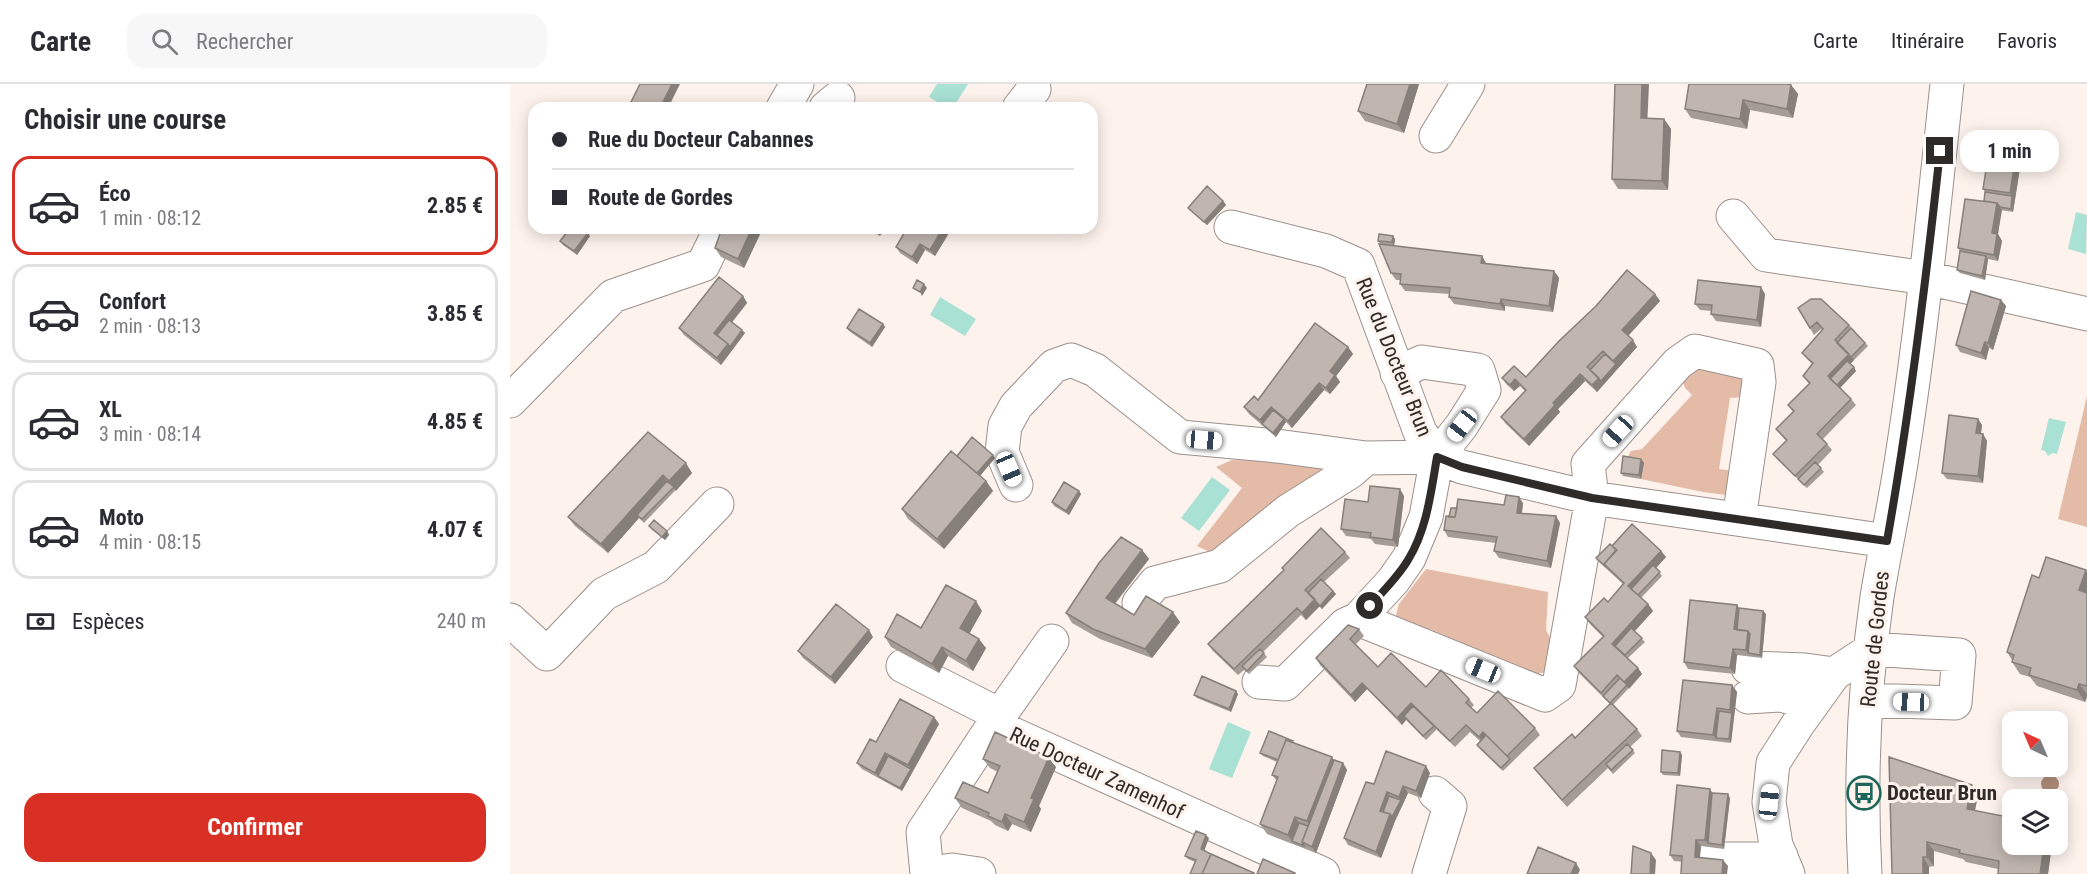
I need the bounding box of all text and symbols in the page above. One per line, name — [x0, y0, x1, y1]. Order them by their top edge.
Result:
search box — [127, 14, 547, 68]
text: Carte — [30, 25, 91, 58]
icon: search — [148, 25, 181, 58]
text: Rechercher — [196, 29, 293, 54]
text: Carte — [1813, 29, 1858, 53]
text: Itinéraire — [1891, 29, 1964, 53]
text: Favoris — [1997, 29, 2057, 53]
text: Choisir une course — [24, 104, 226, 136]
text: Rue du Docteur Cabannes — [588, 127, 814, 152]
callout: 1 min — [1961, 130, 2060, 172]
route end — [1926, 137, 1953, 164]
text: 1 min — [1987, 139, 2032, 163]
icon: car — [27, 179, 81, 233]
text: Éco — [99, 181, 131, 206]
text: Route de Gordes — [588, 185, 733, 210]
text: 2.85 € — [427, 193, 483, 218]
text: 1 min · 08:12 — [99, 206, 201, 230]
street label: Rue du Docteur Brun — [1351, 274, 1437, 440]
icon: car — [27, 287, 81, 341]
text: Confort — [99, 289, 166, 314]
text: 3.85 € — [427, 301, 483, 326]
text: 2 min · 08:13 — [99, 314, 201, 338]
icon: car — [27, 395, 81, 449]
text: XL — [99, 397, 122, 422]
car — [1444, 405, 1480, 445]
text: 4.85 € — [427, 409, 483, 434]
car — [1599, 412, 1637, 450]
text: 3 min · 08:14 — [99, 422, 201, 446]
car — [1185, 429, 1223, 451]
car — [994, 449, 1024, 489]
icon: car — [27, 503, 81, 557]
text: Moto — [99, 505, 144, 530]
text: 4.07 € — [427, 517, 483, 542]
text: 4 min · 08:15 — [99, 530, 201, 554]
street label: Route de Gordes — [1856, 570, 1894, 708]
route start — [1356, 592, 1383, 619]
icon: cash — [24, 605, 57, 638]
text: Espèces — [72, 609, 145, 634]
text: 240 m — [437, 609, 486, 633]
car — [1463, 655, 1503, 685]
car — [1893, 692, 1929, 712]
north arrow — [2002, 711, 2068, 777]
map controls — [2002, 711, 2068, 855]
street label: Rue Docteur Zamenhof — [1006, 722, 1188, 824]
bus stop icon: Docteur Brun — [1846, 775, 1882, 811]
place label: Docteur Brun — [1887, 781, 1997, 805]
car — [1758, 783, 1780, 821]
button: layers — [2002, 789, 2068, 855]
button: Confirmer — [24, 793, 486, 862]

